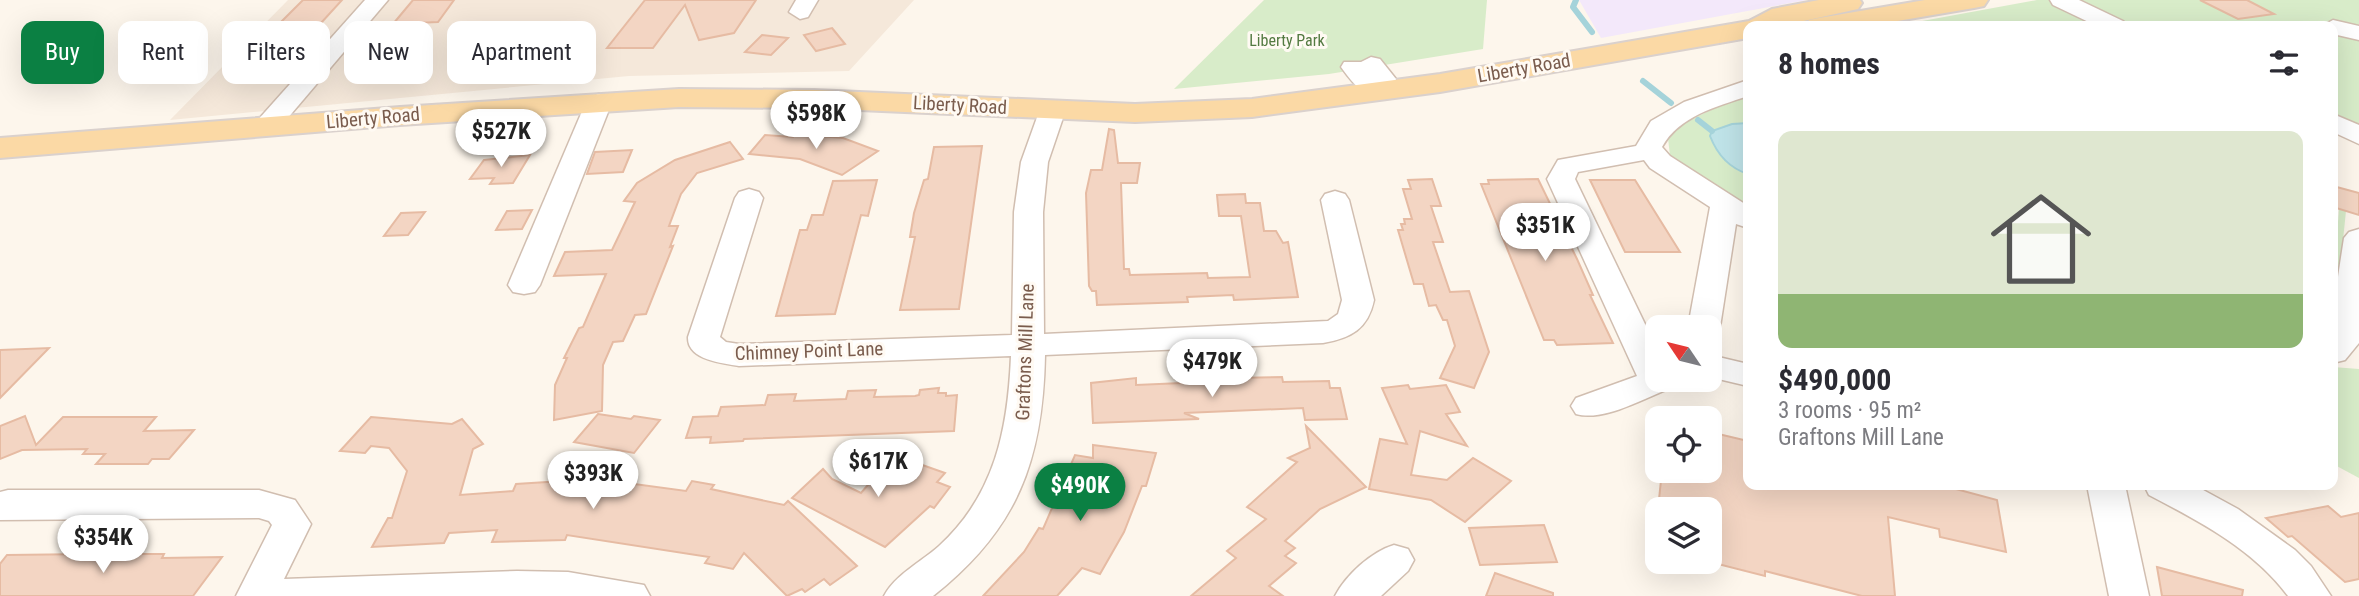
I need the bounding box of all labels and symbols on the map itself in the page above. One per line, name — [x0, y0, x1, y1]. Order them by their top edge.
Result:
park label: Liberty Park — [1249, 31, 1326, 50]
street label: Liberty Road — [1476, 49, 1572, 87]
street label: Liberty Road — [912, 91, 1008, 119]
pin: $598K — [767, 92, 865, 151]
street label: Liberty Road — [325, 102, 421, 134]
pin: $527K — [452, 110, 550, 169]
pin: $351K — [1496, 204, 1594, 263]
street label: Graftons Mill Lane — [1011, 283, 1039, 421]
north arrow — [1645, 315, 1722, 392]
street label: Chimney Point Lane — [734, 337, 884, 365]
pin: $479K — [1163, 340, 1261, 399]
pin: $617K — [829, 440, 927, 499]
pin: $393K — [544, 452, 642, 511]
pin: $490K — [1031, 463, 1129, 523]
pin: $354K — [54, 516, 152, 575]

